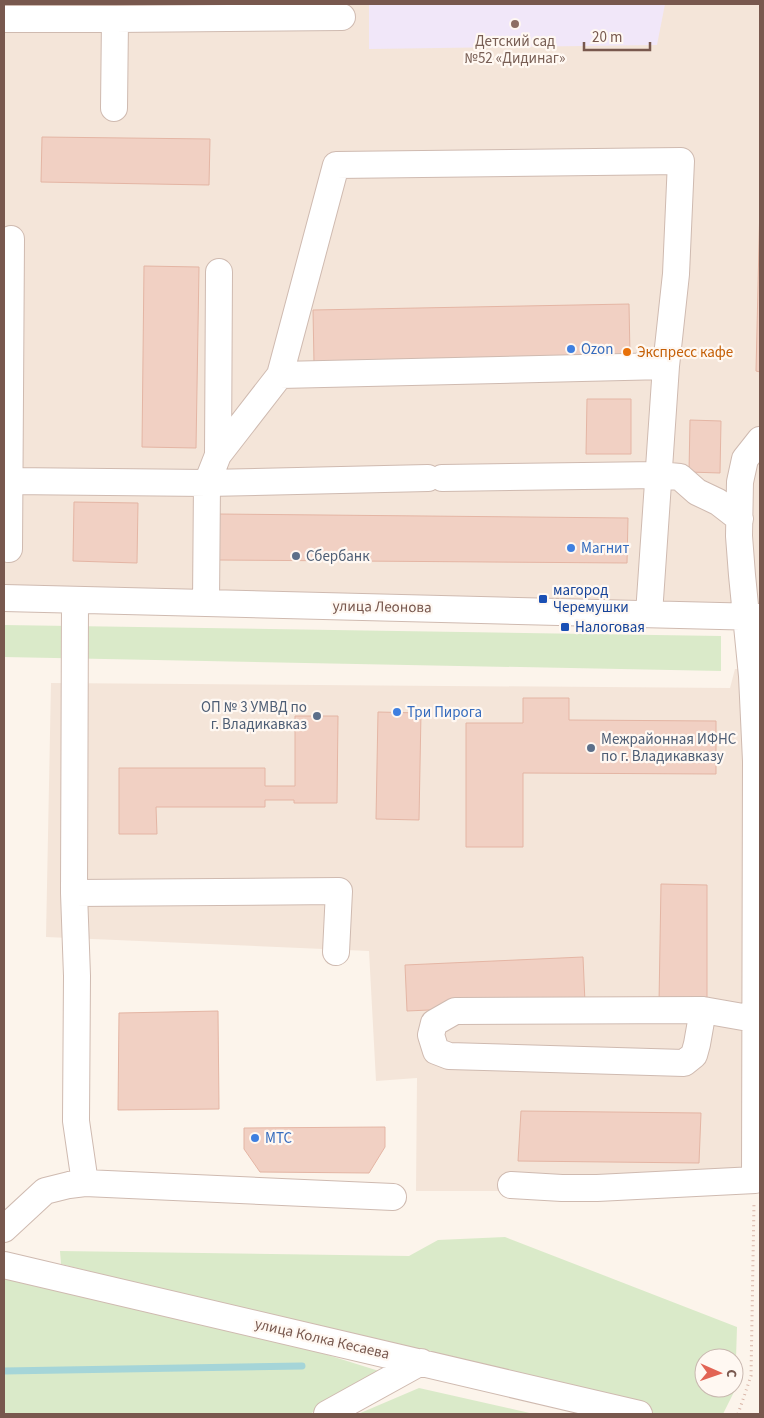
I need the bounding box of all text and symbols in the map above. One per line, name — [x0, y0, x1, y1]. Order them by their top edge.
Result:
marker: Детский сад №52 «Дидинаг» — [509, 18, 521, 30]
scale bar — [584, 20, 650, 52]
text: 20 m — [592, 27, 622, 48]
place label: Детский сад №52 «Дидинаг» — [465, 31, 565, 69]
place label: Ozon — [581, 339, 613, 360]
place label: Экспресс кафе — [637, 342, 733, 363]
marker: Ozon — [565, 343, 577, 355]
marker: Экспресс кафе — [621, 346, 633, 358]
place label: Магнит — [581, 538, 630, 559]
marker: Магнит — [565, 542, 577, 554]
place label: Сбербанк — [306, 546, 370, 567]
marker: Сбербанк — [290, 550, 302, 562]
place label: магород Черемушки — [553, 580, 629, 618]
marker: магород Черемушки — [537, 593, 549, 605]
street label: улица Леонова — [332, 596, 432, 618]
place label: Налоговая — [575, 617, 645, 638]
marker: Налоговая — [559, 621, 571, 633]
place label: ОП № 3 УМВД по г. Владикавказ — [201, 697, 307, 735]
place label: Три Пирога — [407, 702, 482, 723]
marker: Три Пирога — [391, 706, 403, 718]
marker: ОП № 3 УМВД по г. Владикавказ — [311, 710, 323, 722]
place label: Межрайонная ИФНС по г. Владикавказу — [601, 729, 737, 767]
marker: Межрайонная ИФНС по г. Владикавказу — [585, 742, 597, 754]
place label: МТС — [265, 1128, 293, 1149]
marker: МТС — [249, 1132, 261, 1144]
street label: улица Колка Кесаева — [253, 1313, 391, 1365]
north arrow — [694, 1348, 744, 1398]
text: С — [721, 1369, 741, 1378]

